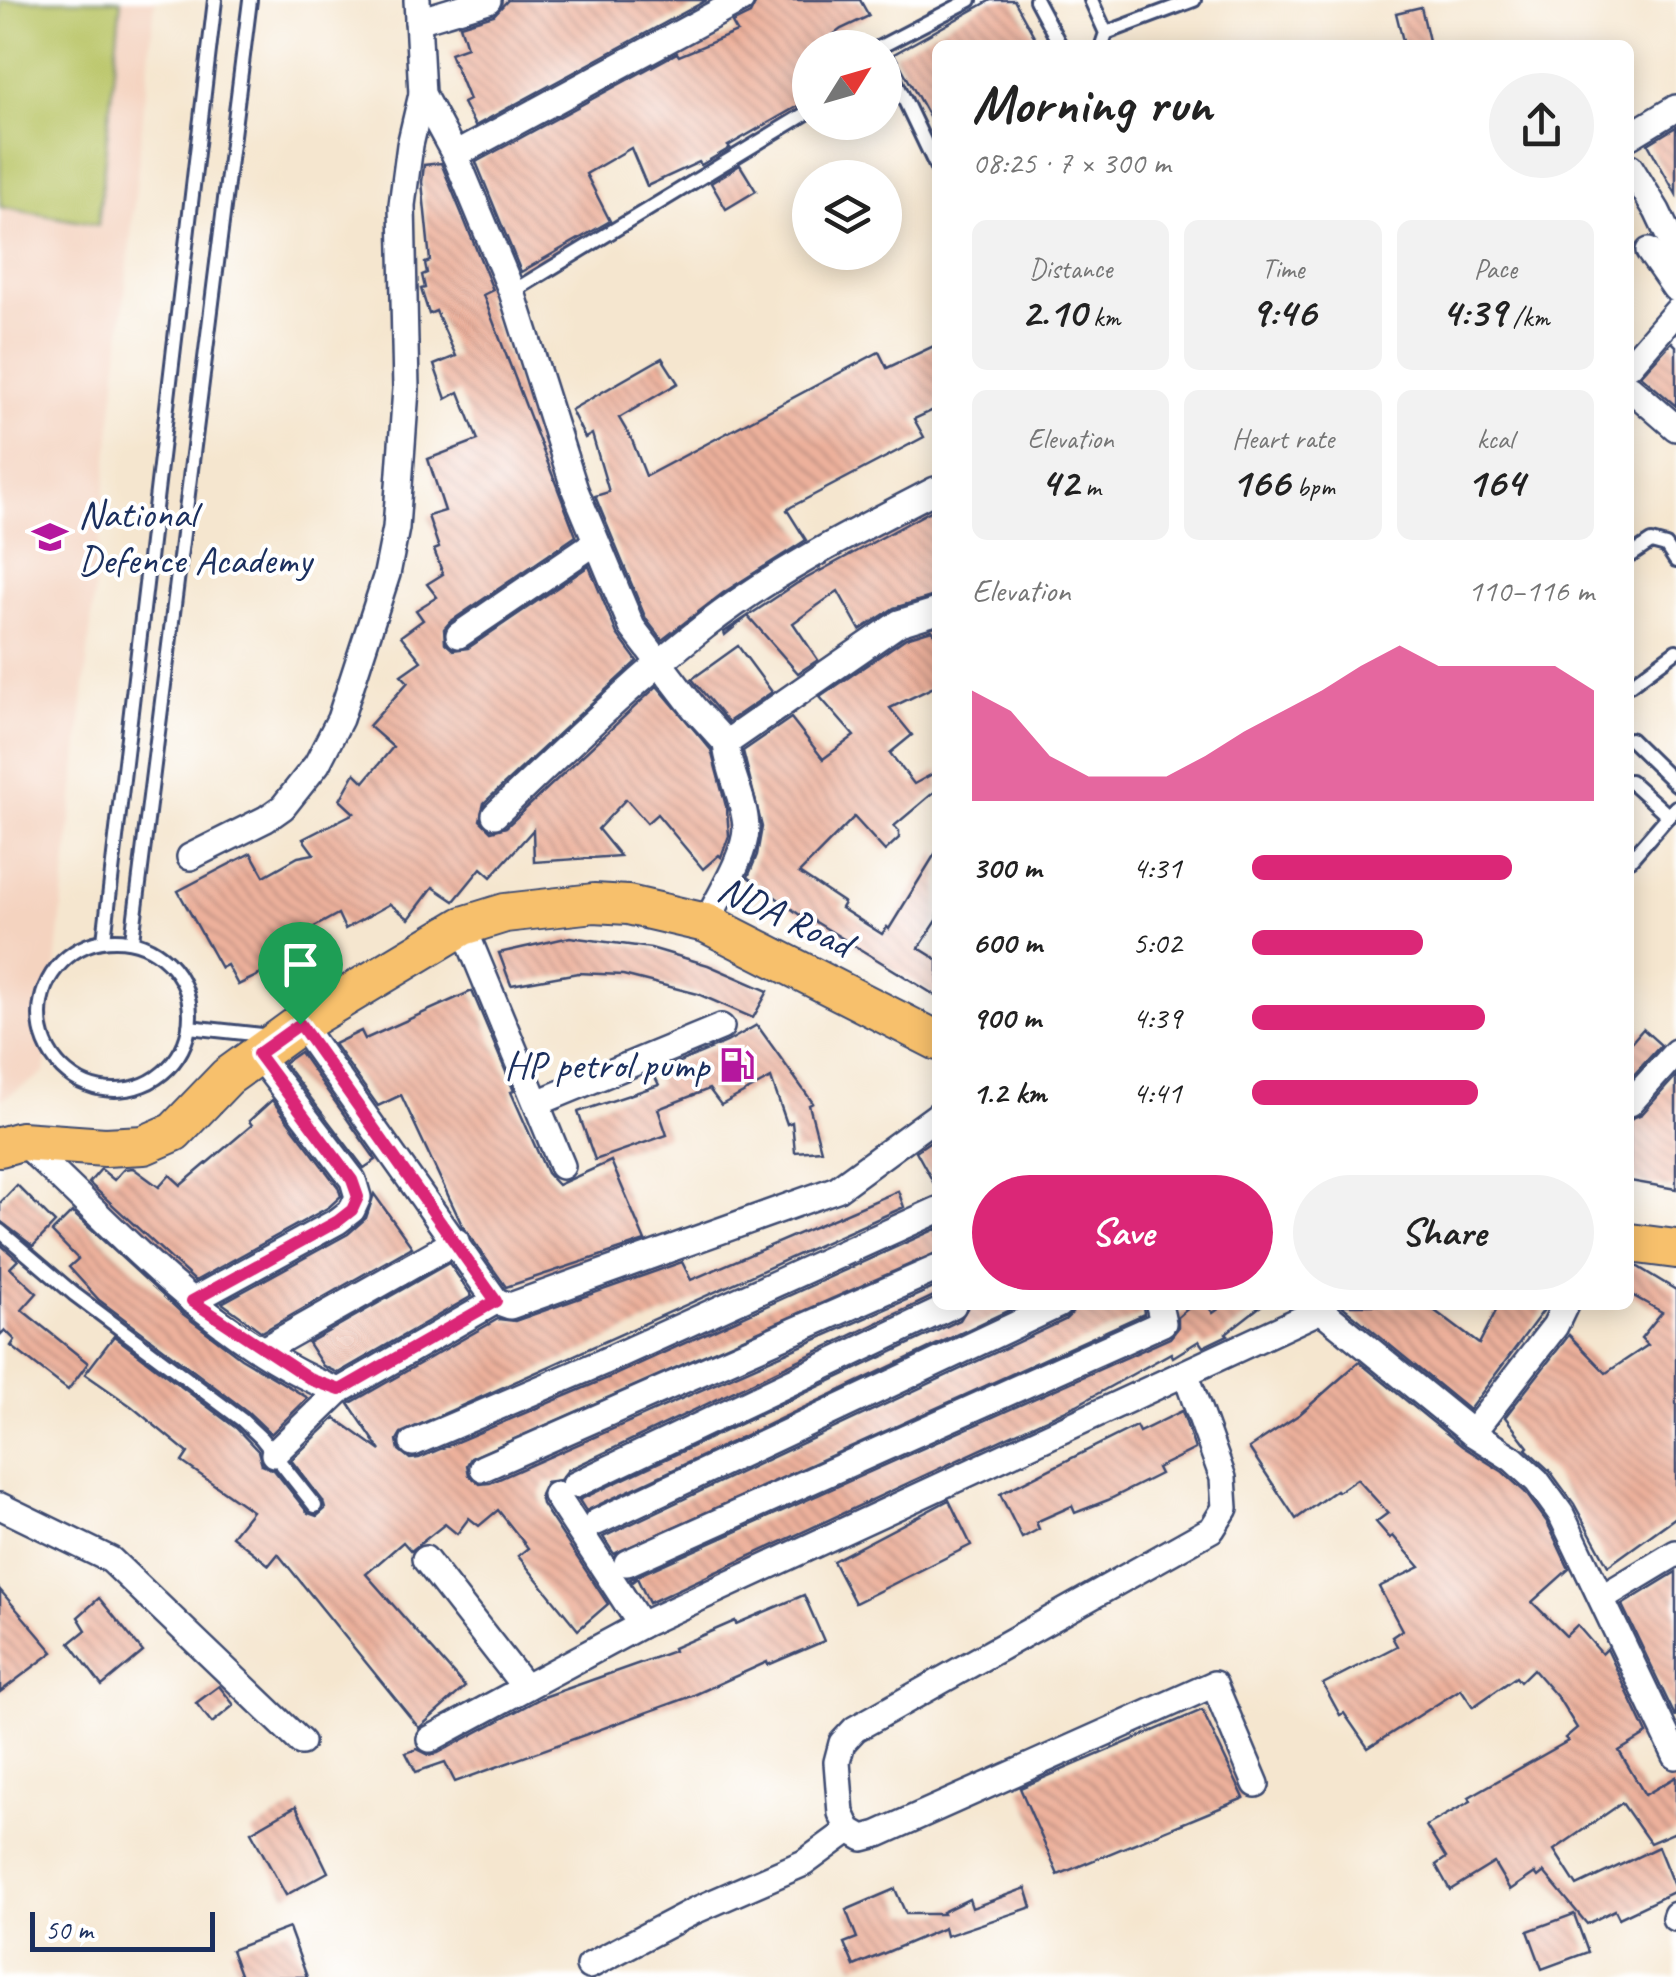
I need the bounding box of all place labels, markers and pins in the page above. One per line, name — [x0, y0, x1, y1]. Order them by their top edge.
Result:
place label: National Defence Academy — [78, 489, 315, 585]
school or university icon: National Defence Academy — [31, 518, 69, 556]
pin — [258, 922, 343, 1025]
place label: HP petrol pump — [504, 1040, 711, 1090]
fuel station icon: HP petrol pump — [718, 1046, 756, 1084]

